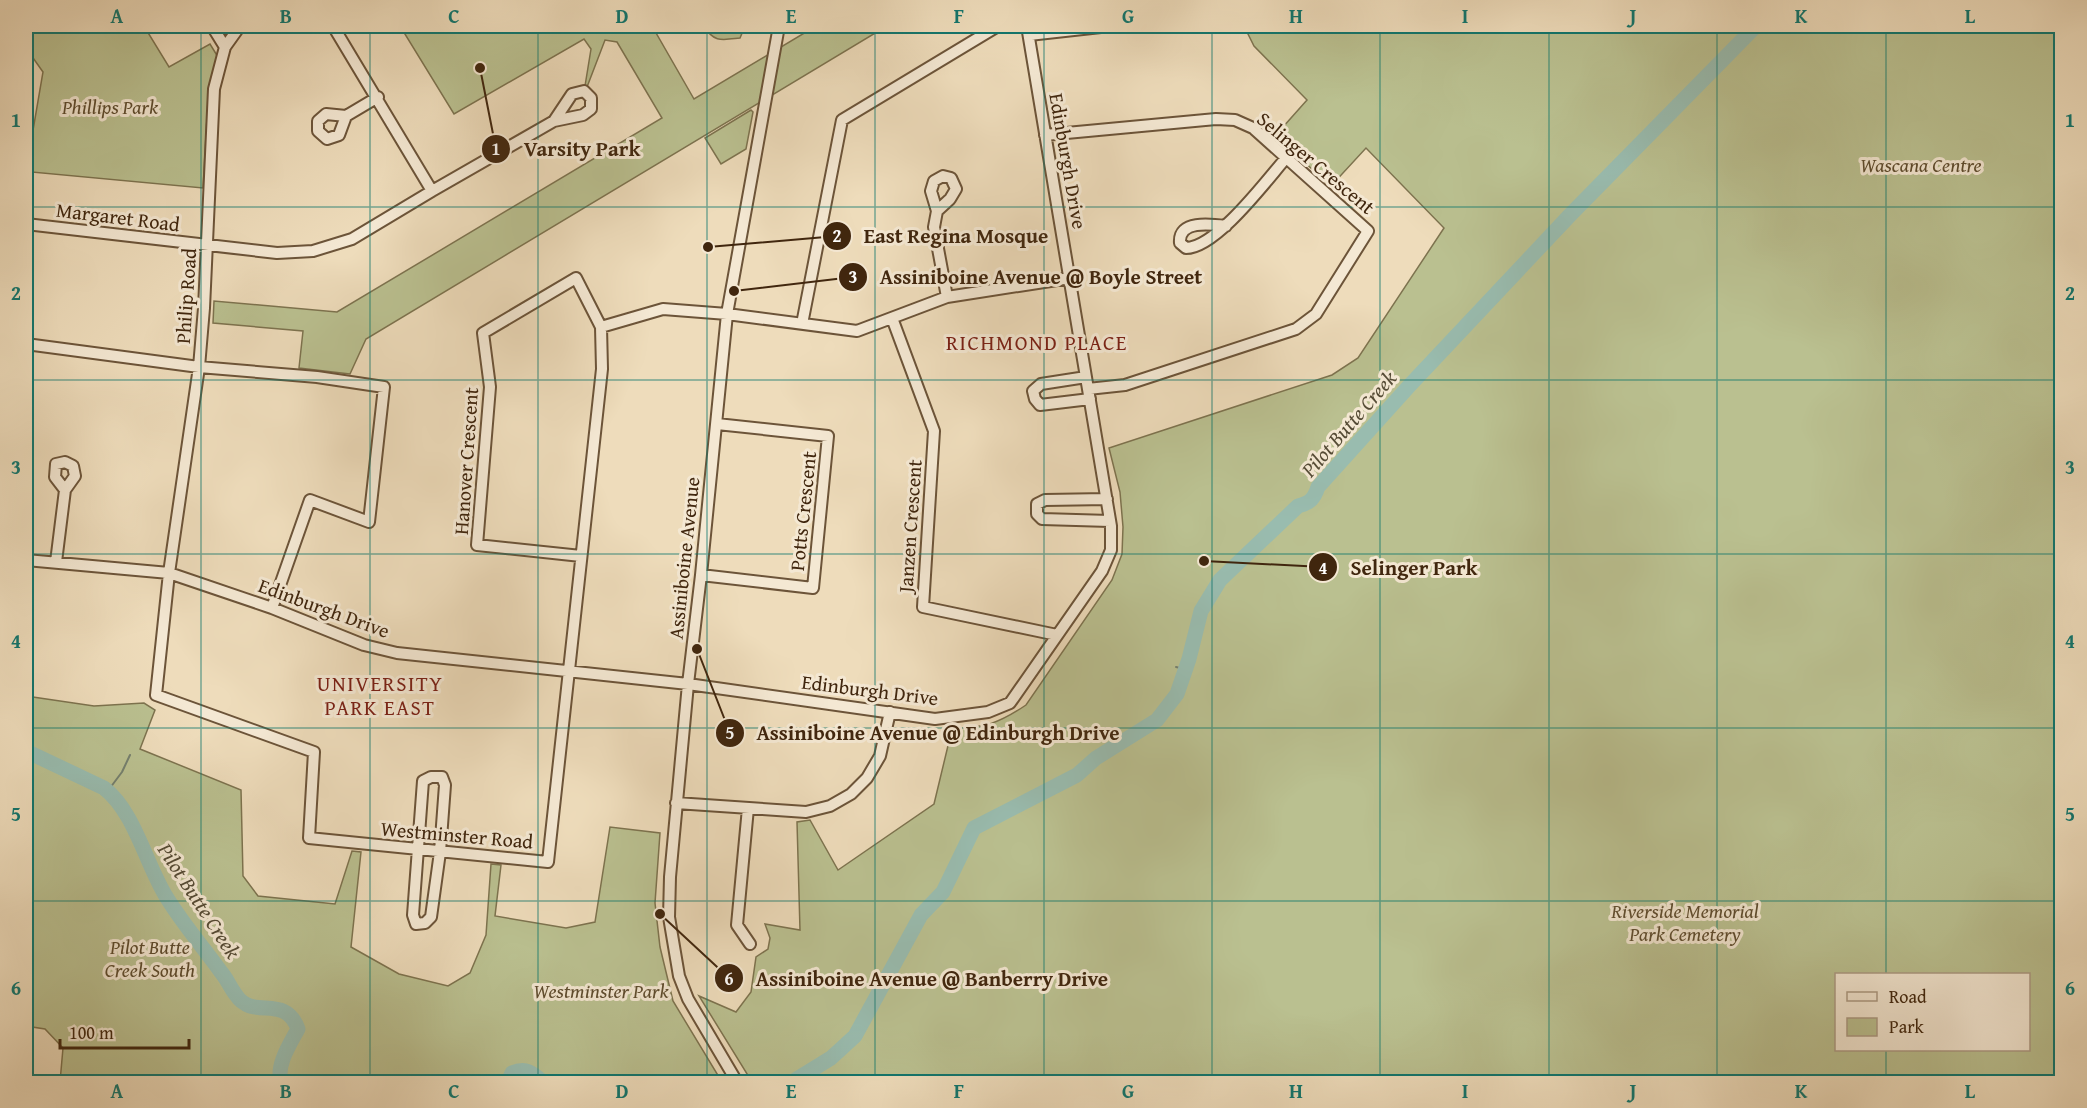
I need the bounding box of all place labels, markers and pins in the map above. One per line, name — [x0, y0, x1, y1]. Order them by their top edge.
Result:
callout: Varsity Park — [481, 130, 652, 169]
callout: East Regina Mosque — [822, 216, 1061, 255]
callout: Assiniboine Avenue @ Boyle Street — [838, 258, 1214, 297]
callout: Selinger Park — [1308, 548, 1489, 587]
callout: Assiniboine Avenue @ Edinburgh Drive — [715, 713, 1132, 752]
callout: Assiniboine Avenue @ Banberry Drive — [714, 959, 1120, 998]

